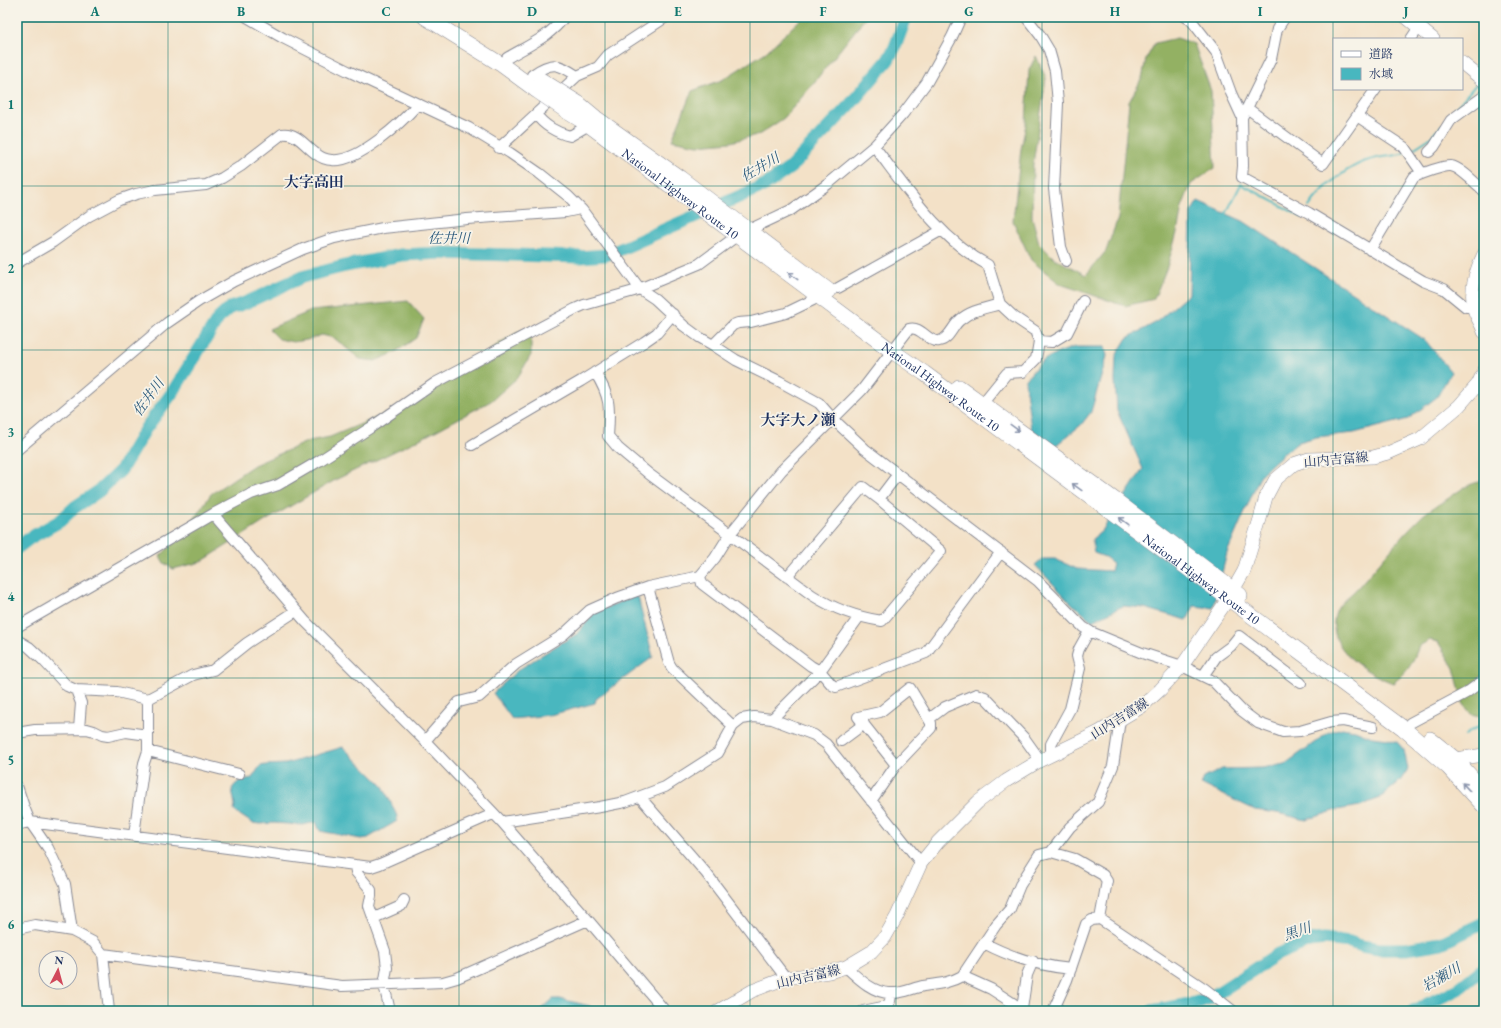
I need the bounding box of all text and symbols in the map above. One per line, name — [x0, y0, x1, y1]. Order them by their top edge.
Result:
text: A — [89, 3, 100, 20]
text: B — [237, 3, 245, 20]
text: C — [381, 3, 391, 20]
text: D — [527, 3, 537, 20]
text: E — [674, 3, 682, 20]
text: F — [819, 3, 827, 20]
text: G — [964, 3, 974, 20]
text: H — [1110, 3, 1121, 20]
text: I — [1258, 3, 1263, 20]
text: J — [1402, 3, 1409, 20]
legend — [1333, 38, 1463, 90]
text: 道路 — [1369, 46, 1393, 62]
text: 水域 — [1369, 66, 1393, 82]
text: 1 — [8, 96, 15, 113]
street label: National Highway Route 10 — [618, 145, 742, 243]
water label: 佐井川 — [737, 147, 784, 186]
district label: 大字高田 — [284, 172, 344, 191]
water label: 佐井川 — [428, 229, 472, 247]
text: 2 — [8, 260, 15, 277]
one-way arrow — [787, 272, 798, 281]
street label: National Highway Route 10 — [878, 338, 1003, 435]
water label: 佐井川 — [128, 373, 169, 419]
district label: 大字大ノ瀬 — [760, 410, 836, 429]
text: 3 — [8, 424, 15, 441]
one-way arrow — [1010, 424, 1021, 432]
street label: 山内吉富線 — [1303, 448, 1369, 471]
one-way arrow — [1072, 483, 1083, 491]
one-way arrow — [1118, 517, 1129, 526]
street label: National Highway Route 10 — [1139, 530, 1263, 628]
text: 4 — [8, 588, 15, 605]
street label: 山内吉富線 — [1087, 694, 1151, 743]
text: 5 — [8, 752, 14, 769]
one-way arrow — [1461, 782, 1471, 792]
text: 6 — [8, 916, 15, 933]
water label: 黒川 — [1281, 917, 1315, 944]
north arrow — [38, 950, 78, 990]
text: N — [54, 953, 64, 967]
water label: 岩瀬川 — [1418, 958, 1465, 995]
street label: 山内吉富線 — [775, 961, 842, 992]

